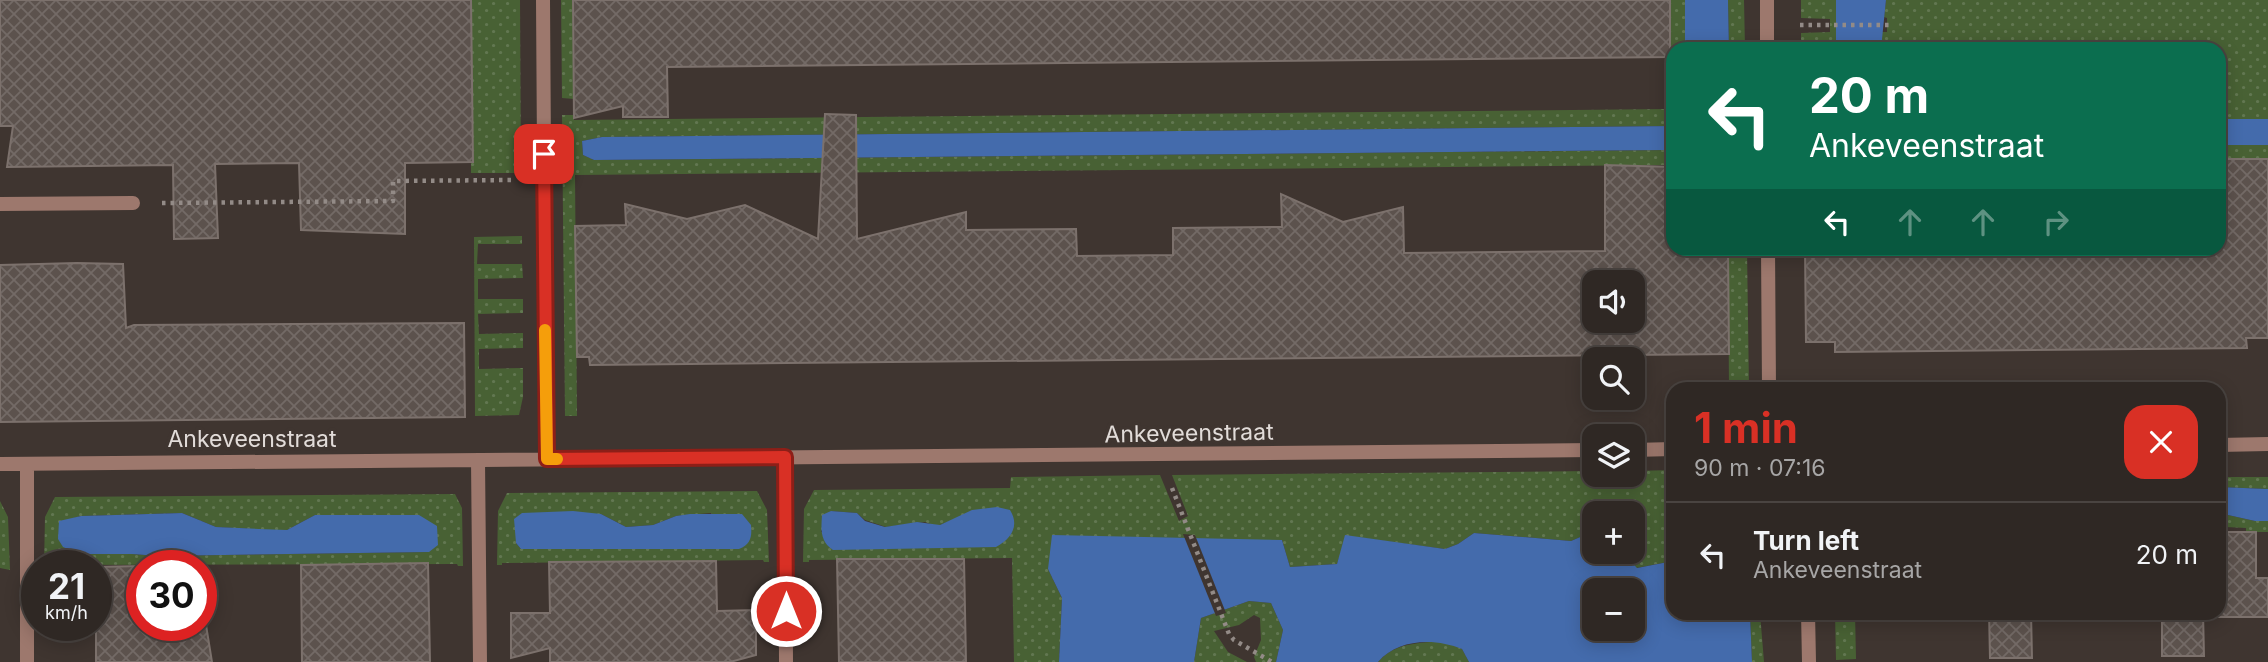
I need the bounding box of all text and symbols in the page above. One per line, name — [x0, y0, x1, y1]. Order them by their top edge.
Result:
text: 20 m — [1809, 66, 1929, 125]
icon: left — [1694, 70, 1785, 161]
pin — [514, 124, 574, 184]
text: Ankeveenstraat — [1809, 126, 2044, 165]
icon: arrive — [525, 135, 563, 173]
icon: left — [1818, 203, 1856, 241]
icon: ahead — [1891, 203, 1929, 241]
icon: ahead — [1964, 203, 2002, 241]
icon: right — [2037, 203, 2075, 241]
map controls — [1582, 270, 1645, 641]
button: sound — [1582, 270, 1645, 333]
button: search — [1582, 347, 1645, 410]
text: 1 min — [1694, 402, 1798, 453]
button: close — [2124, 405, 2198, 479]
street label: Ankeveenstraat — [1104, 418, 1274, 448]
button: layers — [1582, 424, 1645, 487]
street label: Ankeveenstraat — [167, 425, 337, 453]
text: 90 m · 07:16 — [1694, 454, 1826, 482]
button: + — [1582, 501, 1645, 564]
text: Turn left — [1753, 525, 1859, 556]
icon: left — [1694, 536, 1732, 574]
text: 20 m — [2136, 539, 2198, 570]
speed limit sign: 30 — [126, 550, 217, 641]
text: Ankeveenstraat — [1753, 556, 1922, 584]
text: 21 — [48, 565, 85, 607]
position arrow — [749, 574, 823, 648]
button: − — [1582, 578, 1645, 641]
text: km/h — [45, 602, 88, 623]

